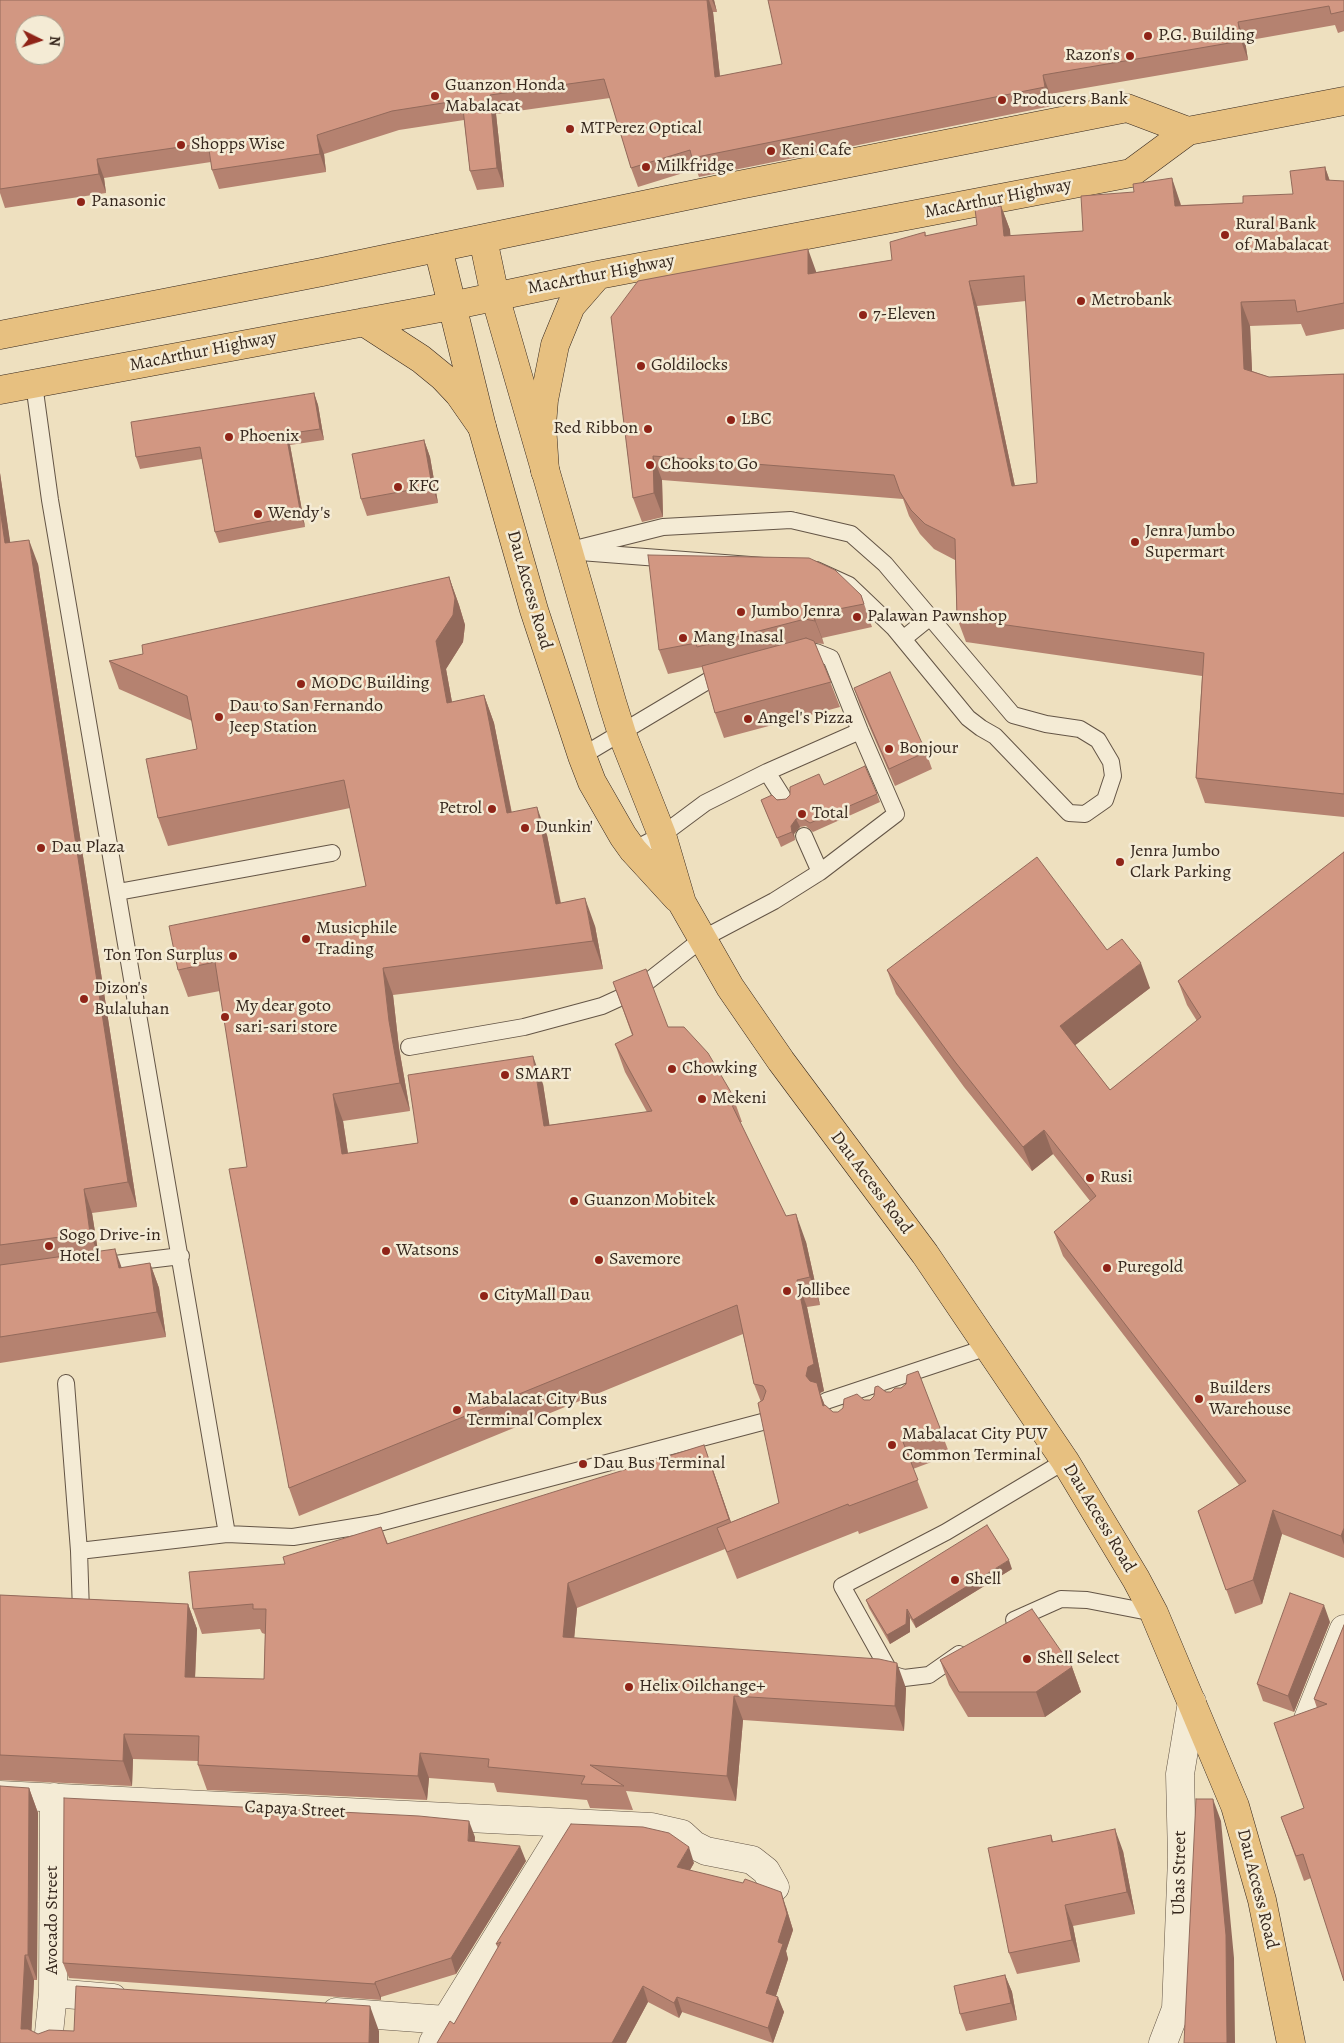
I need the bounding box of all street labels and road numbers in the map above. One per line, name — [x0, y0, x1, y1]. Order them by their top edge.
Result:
street label: MacArthur Highway — [923, 174, 1073, 224]
street label: MacArthur Highway — [526, 250, 676, 300]
street label: MacArthur Highway — [128, 327, 278, 377]
street label: Dau Access Road — [502, 528, 556, 652]
street label: Dau Access Road — [825, 1127, 917, 1239]
street label: Dau Access Road — [1058, 1460, 1140, 1576]
street label: Capaya Street — [244, 1797, 346, 1823]
street label: Dau Access Road — [1232, 1827, 1282, 1951]
street label: Ubas Street — [1168, 1830, 1192, 1916]
street label: Avocado Street — [42, 1865, 64, 1975]

